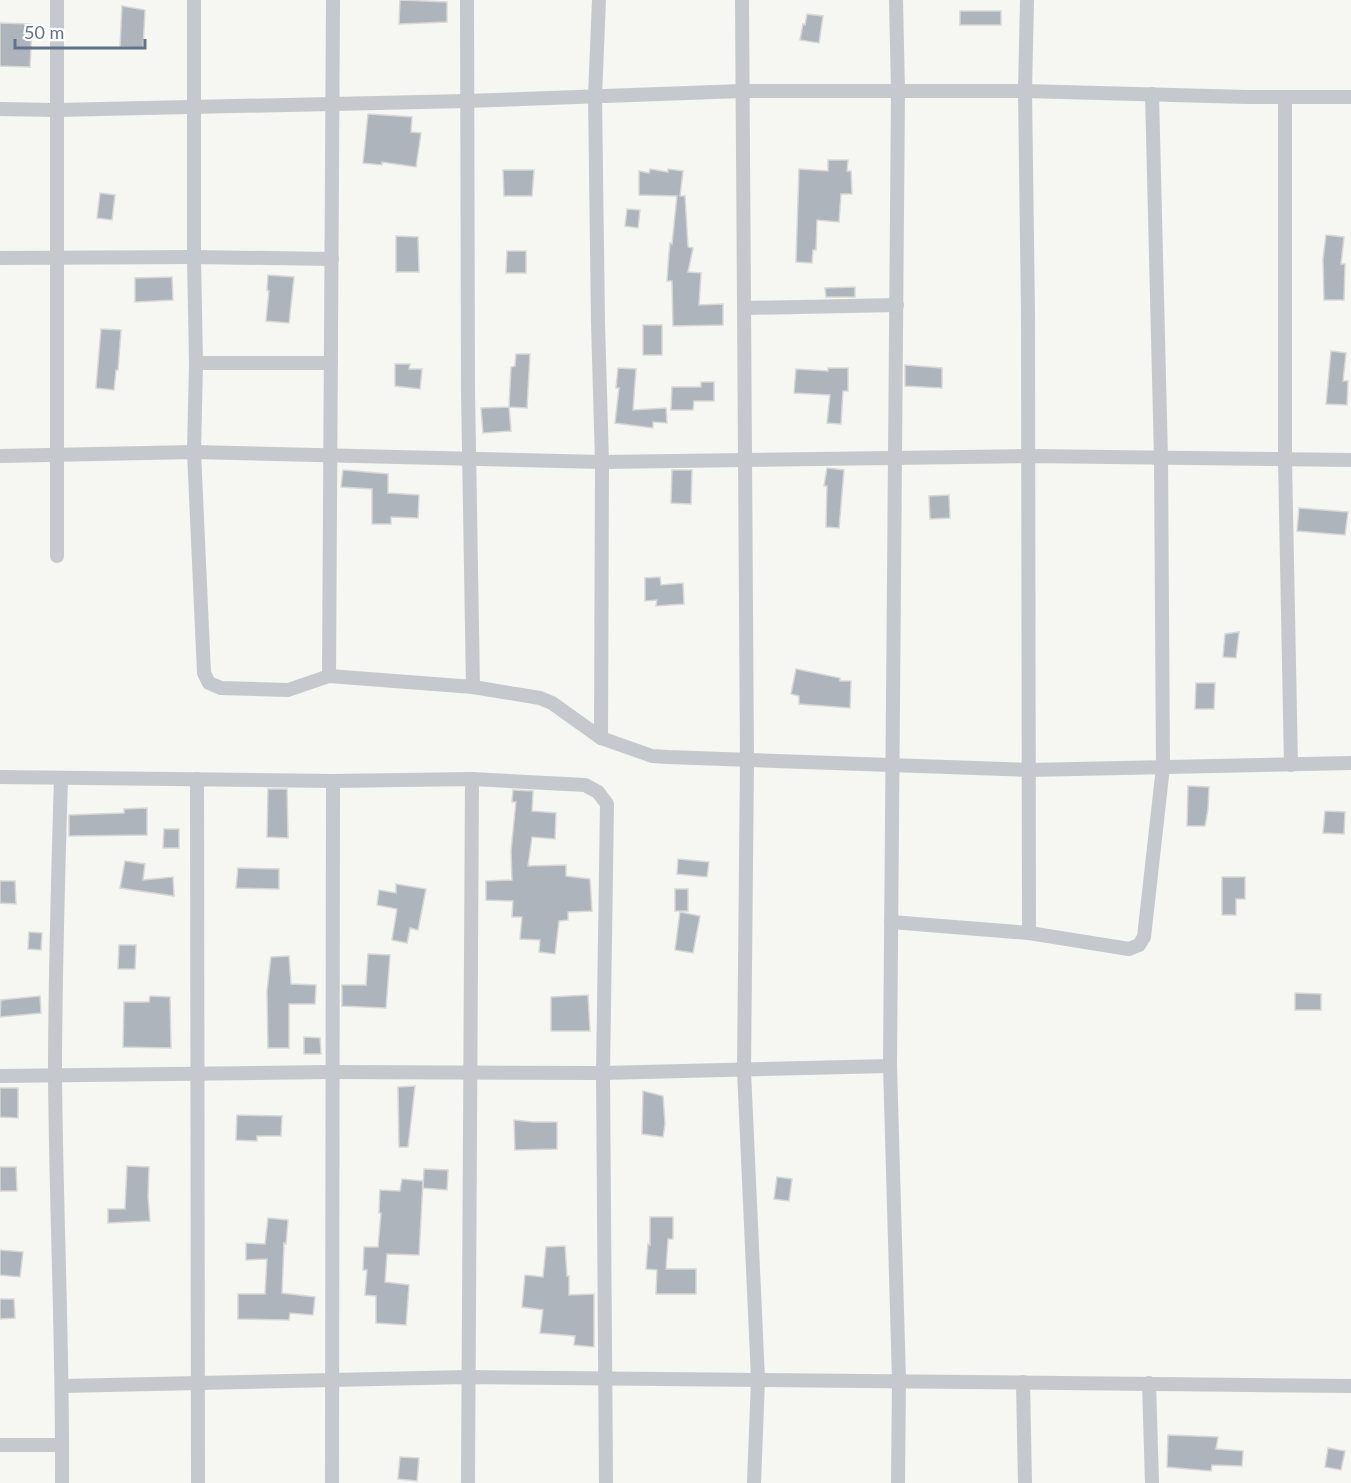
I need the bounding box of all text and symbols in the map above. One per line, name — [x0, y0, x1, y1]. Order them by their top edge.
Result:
scale bar — [15, 12, 146, 50]
text: 50 m — [24, 21, 64, 43]

